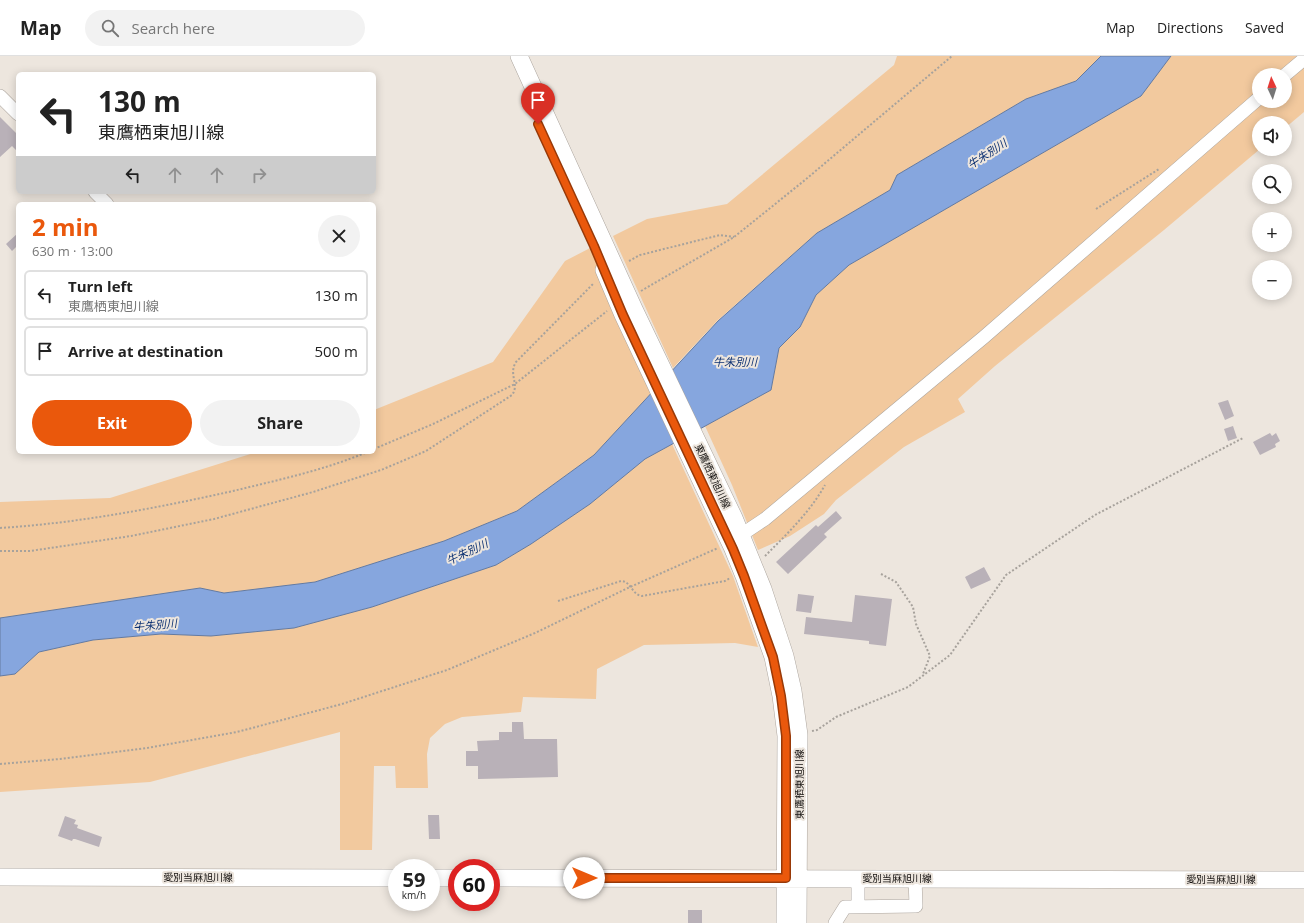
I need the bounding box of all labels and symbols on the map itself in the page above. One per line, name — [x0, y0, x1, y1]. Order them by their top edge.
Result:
north arrow — [1252, 68, 1292, 108]
pin — [521, 83, 555, 124]
water label: 牛朱別川 — [964, 135, 1010, 172]
water label: 牛朱別川 — [713, 354, 758, 369]
street label: 東鷹栖東旭川線 — [692, 441, 734, 511]
water label: 牛朱別川 — [444, 535, 491, 568]
water label: 牛朱別川 — [132, 615, 179, 634]
street label: 東鷹栖東旭川線 — [792, 749, 806, 819]
position arrow — [563, 857, 605, 899]
speed limit sign: 60 — [448, 859, 500, 911]
street label: 愛別当麻旭川線 — [163, 870, 233, 884]
street label: 愛別当麻旭川線 — [862, 871, 932, 885]
street label: 愛別当麻旭川線 — [1186, 872, 1256, 886]

